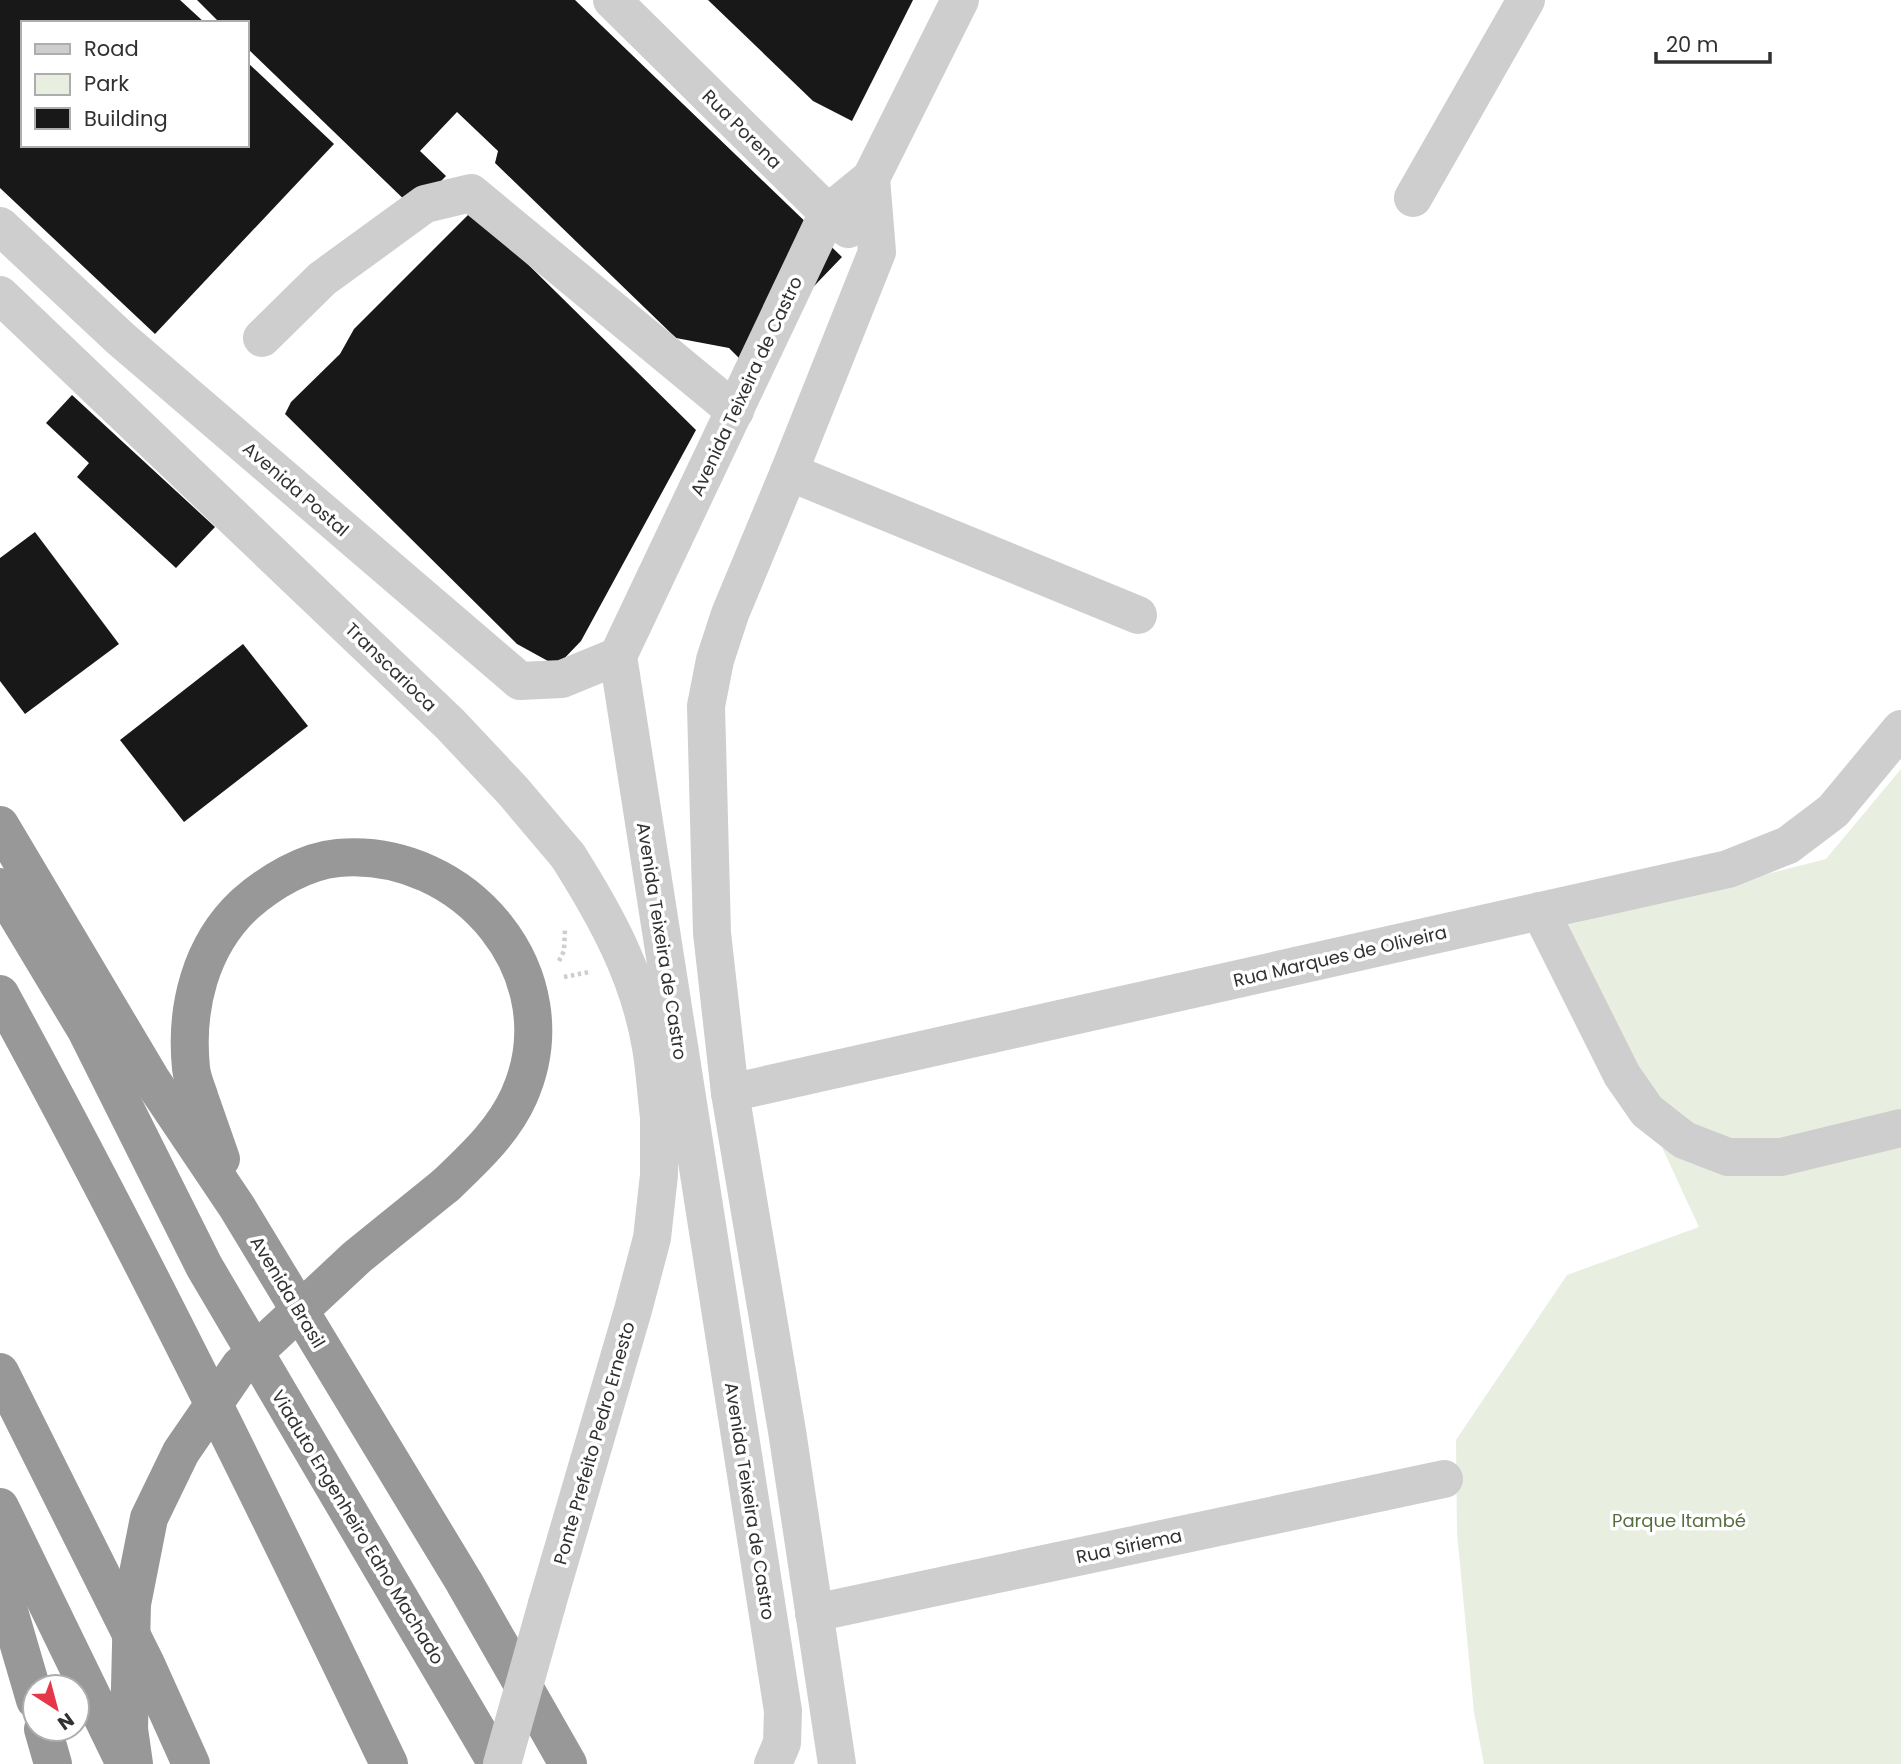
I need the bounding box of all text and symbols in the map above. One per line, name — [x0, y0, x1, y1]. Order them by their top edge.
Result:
legend — [21, 21, 248, 147]
scale bar — [1656, 21, 1770, 65]
text: 20 m — [1666, 30, 1719, 59]
text: Road — [84, 34, 139, 63]
text: Park — [84, 69, 129, 98]
street label: Rua Porena — [697, 84, 787, 174]
text: Building — [84, 104, 168, 133]
street label: Avenida Teixeira de Castro — [684, 272, 808, 500]
street label: Avenida Postal — [238, 436, 354, 542]
street label: Transcarioca — [340, 617, 442, 717]
street label: Avenida Teixeira de Castro — [631, 820, 693, 1062]
street label: Rua Marques de Oliveira — [1231, 919, 1449, 993]
street label: Avenida Brasil — [245, 1231, 331, 1353]
street label: Ponte Prefeito Pedro Ernesto — [547, 1319, 641, 1567]
street label: Avenida Teixeira de Castro — [719, 1380, 781, 1622]
street label: Viaduto Engenheiro Edno Machado — [266, 1385, 450, 1669]
park label: Parque Itambé — [1612, 1508, 1746, 1533]
street label: Rua Siriema — [1074, 1523, 1184, 1569]
north arrow — [21, 1673, 91, 1743]
text: N — [52, 1706, 79, 1736]

